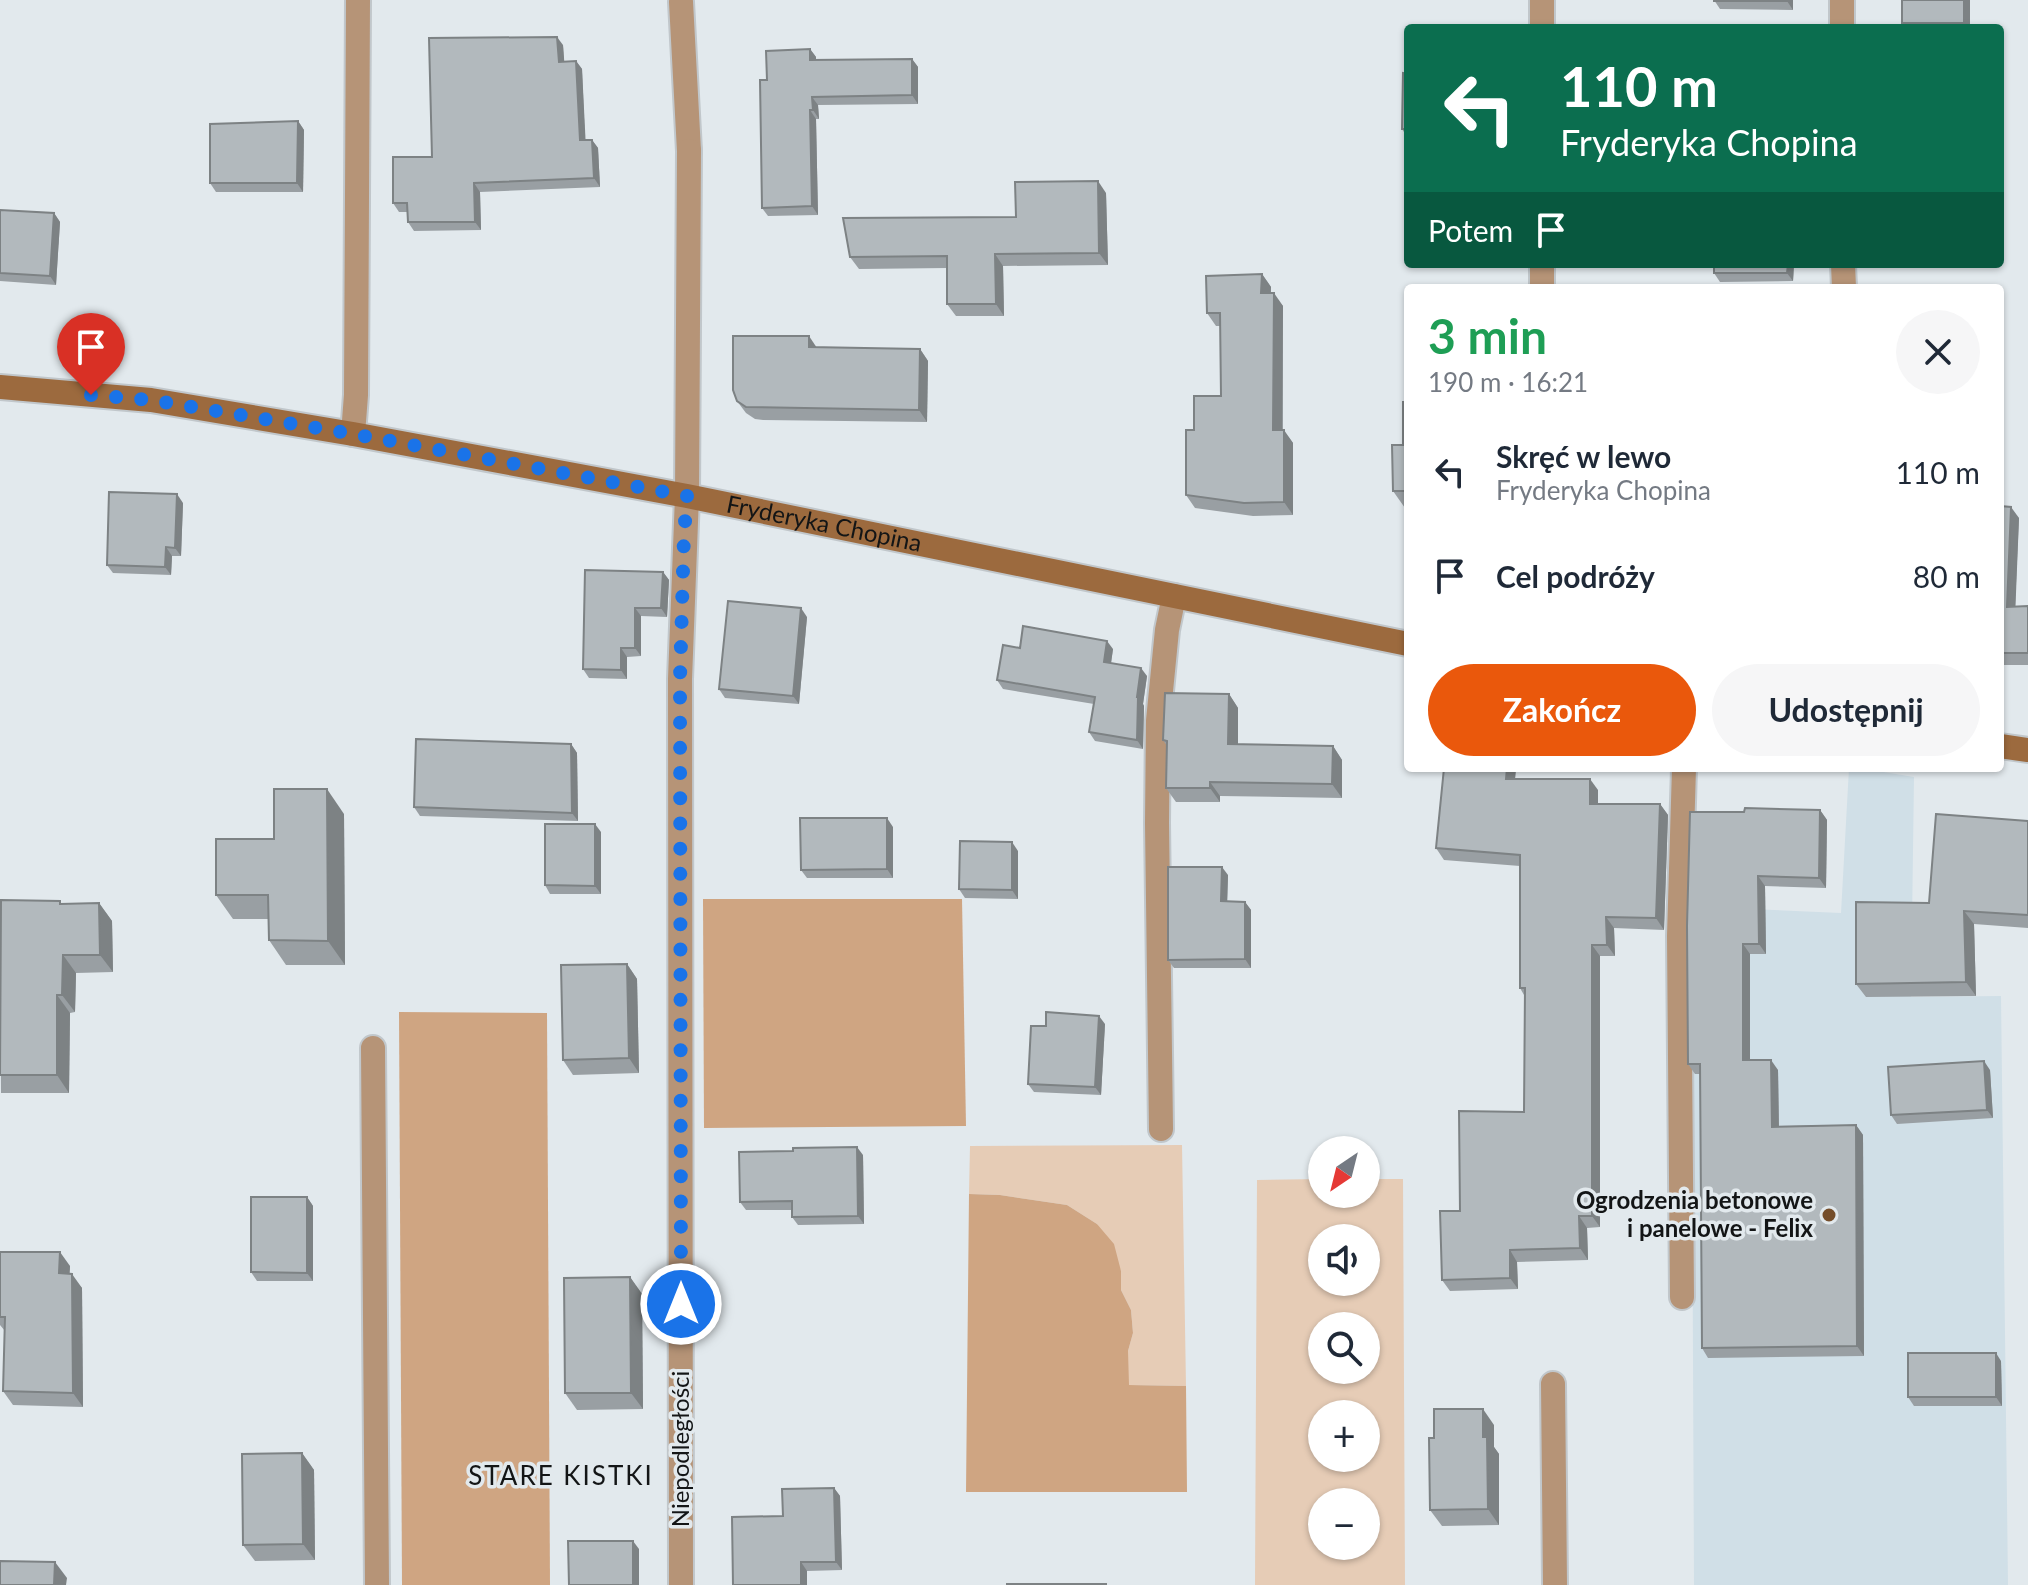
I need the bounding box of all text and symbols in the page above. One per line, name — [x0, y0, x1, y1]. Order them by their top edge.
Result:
text: 110 m — [1560, 52, 1718, 119]
icon: left — [1428, 56, 1532, 160]
text: Fryderyka Chopina — [1560, 120, 1858, 164]
icon: arrive — [1529, 208, 1573, 252]
text: Potem — [1428, 212, 1513, 248]
text: 3 min — [1428, 307, 1547, 364]
button: close — [1896, 310, 1980, 394]
pin — [57, 313, 125, 395]
icon: arrive — [69, 325, 113, 369]
text: 190 m · 16:21 — [1428, 366, 1588, 398]
text: Skręć w lewo — [1496, 438, 1671, 474]
icon: left — [1428, 450, 1472, 494]
text: 110 m — [1895, 454, 1980, 490]
text: Fryderyka Chopina — [1496, 474, 1711, 506]
street label: Fryderyka Chopina — [724, 488, 924, 557]
icon: arrive — [1428, 554, 1472, 598]
text: Cel podróży — [1496, 558, 1655, 594]
text: 80 m — [1913, 558, 1980, 594]
button: Zakończ — [1428, 664, 1696, 756]
button: Udostępnij — [1712, 664, 1980, 756]
north arrow — [1308, 1136, 1380, 1208]
map controls — [1308, 1136, 1380, 1560]
place label: Ogrodzenia betonowe i panelowe - Felix — [1576, 1185, 1813, 1242]
marker: Ogrodzenia betonowe i panelowe - Felix — [1820, 1206, 1838, 1224]
button: sound — [1308, 1224, 1380, 1296]
position arrow — [639, 1262, 723, 1346]
button: search — [1308, 1312, 1380, 1384]
street label: Niepodległości — [665, 1371, 694, 1527]
button: + — [1308, 1400, 1380, 1472]
district label: STARE KISTKI — [468, 1459, 654, 1491]
button: − — [1308, 1488, 1380, 1560]

